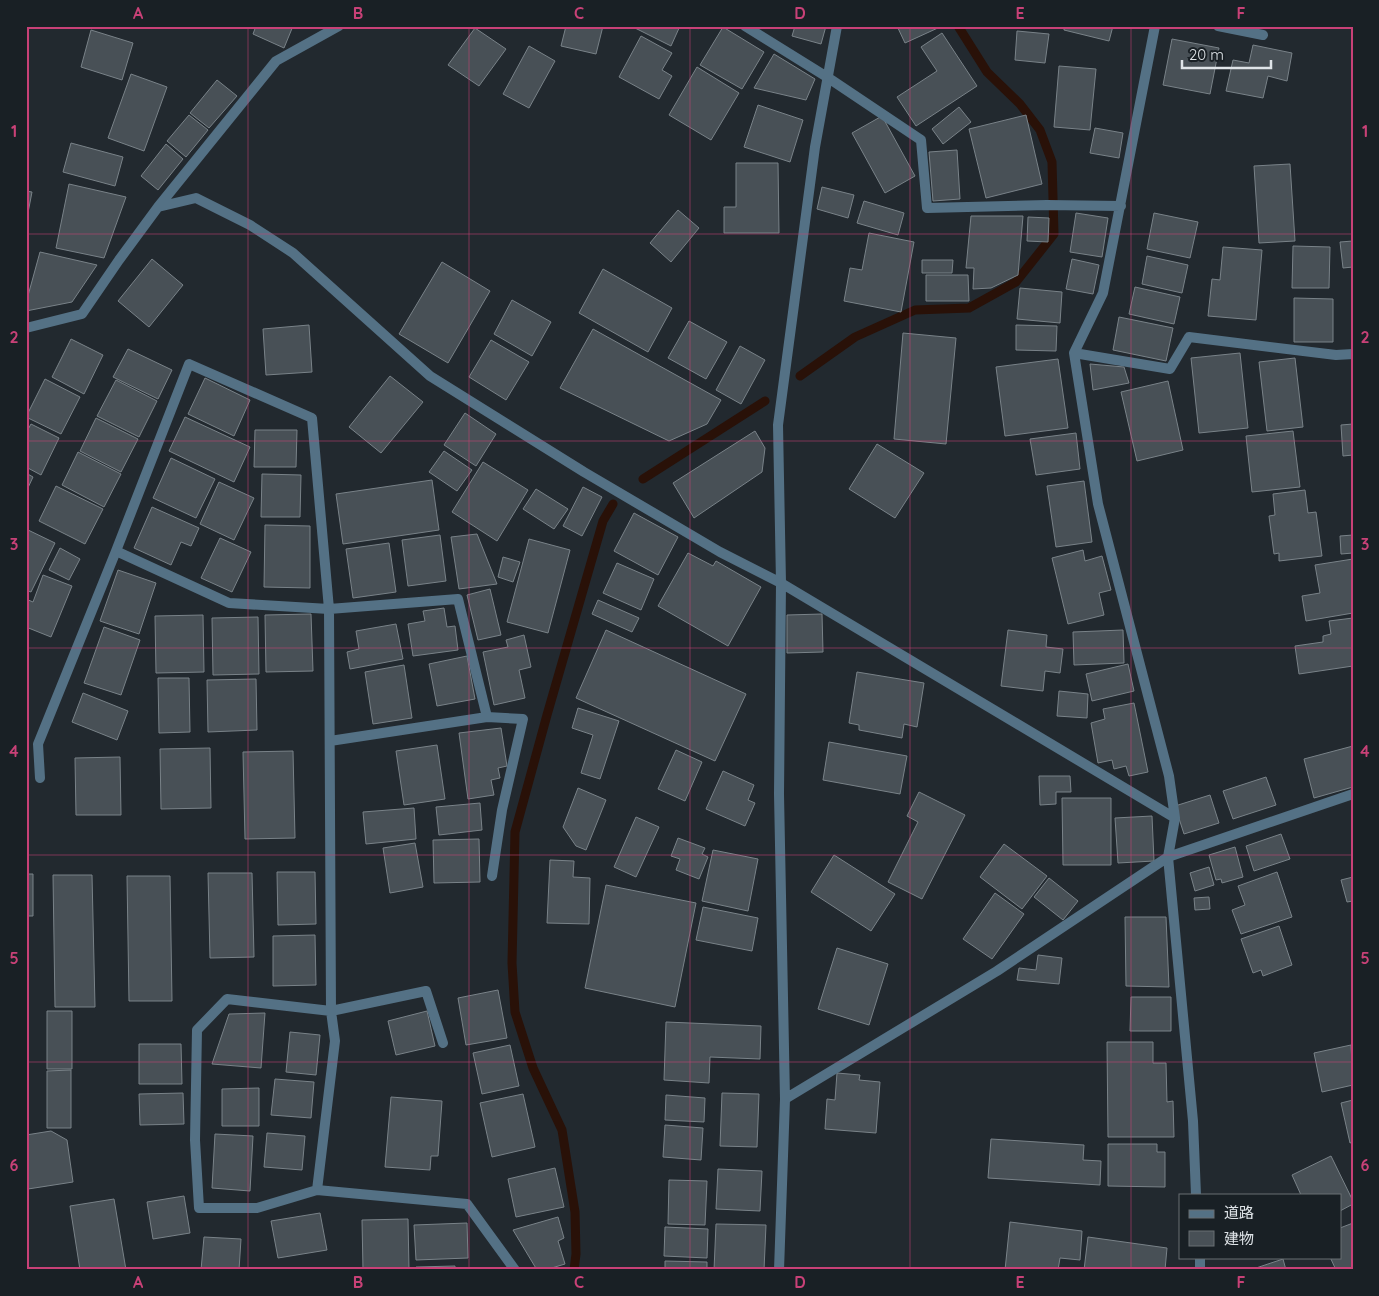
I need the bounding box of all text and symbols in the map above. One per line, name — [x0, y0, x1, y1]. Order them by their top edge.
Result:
text: A — [133, 3, 144, 23]
text: B — [353, 3, 363, 23]
text: C — [574, 3, 584, 23]
text: D — [794, 3, 806, 23]
text: E — [1015, 3, 1025, 23]
text: F — [1237, 3, 1246, 23]
scale bar — [1182, 38, 1270, 70]
text: 20 m — [1189, 45, 1224, 64]
text: 1 — [11, 121, 17, 141]
text: 1 — [1362, 121, 1368, 141]
text: 2 — [9, 327, 19, 347]
text: 2 — [1360, 327, 1370, 347]
text: 3 — [10, 534, 18, 554]
text: 3 — [1361, 534, 1369, 554]
text: 4 — [9, 741, 19, 761]
text: 4 — [1360, 741, 1370, 761]
text: 5 — [9, 948, 19, 968]
text: 5 — [1360, 948, 1370, 968]
text: 6 — [10, 1155, 19, 1175]
text: 6 — [1361, 1155, 1370, 1175]
legend — [1179, 1194, 1342, 1258]
text: 道路 — [1224, 1203, 1254, 1222]
text: 建物 — [1224, 1229, 1254, 1248]
text: A — [133, 1272, 144, 1292]
text: B — [353, 1272, 363, 1292]
text: C — [574, 1272, 584, 1292]
text: D — [794, 1272, 806, 1292]
text: E — [1015, 1272, 1025, 1292]
text: F — [1237, 1272, 1246, 1292]

